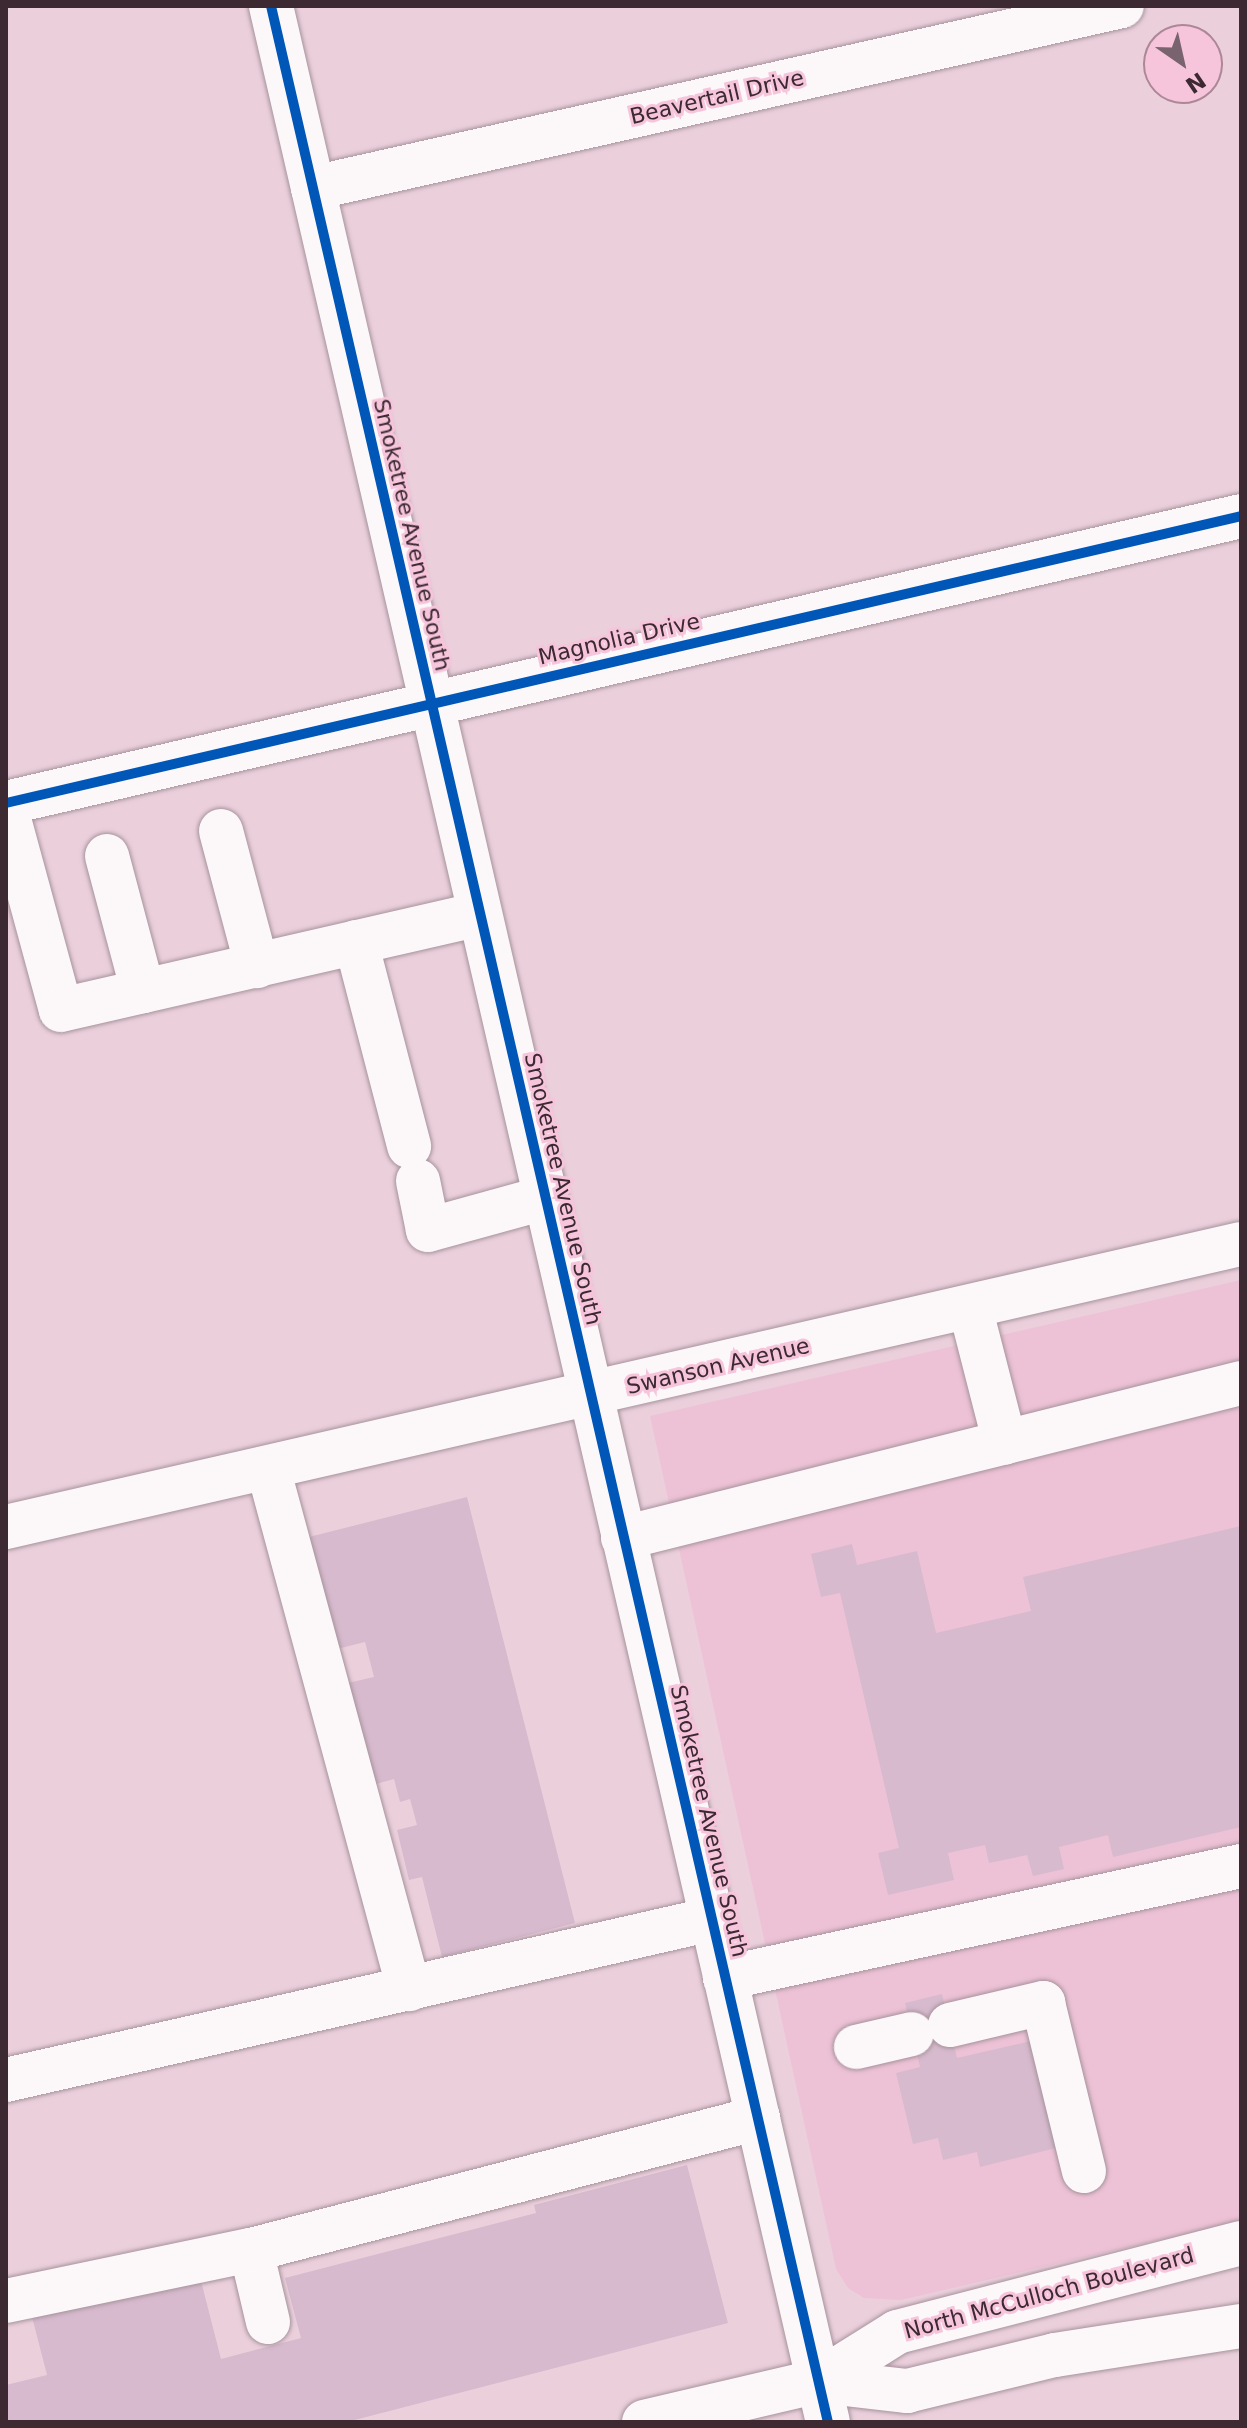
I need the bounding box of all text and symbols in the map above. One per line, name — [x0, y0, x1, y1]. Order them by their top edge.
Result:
north arrow — [1143, 24, 1223, 104]
street label: Beavertail Drive — [627, 64, 807, 130]
text: N — [1181, 67, 1210, 98]
street label: Smoketree Avenue South — [368, 396, 456, 674]
street label: Magnolia Drive — [536, 608, 702, 670]
street label: Smoketree Avenue South — [519, 1050, 607, 1328]
street label: Swanson Avenue — [624, 1332, 812, 1400]
street label: Smoketree Avenue South — [665, 1682, 753, 1960]
street label: North McCulloch Boulevard — [901, 2242, 1197, 2344]

